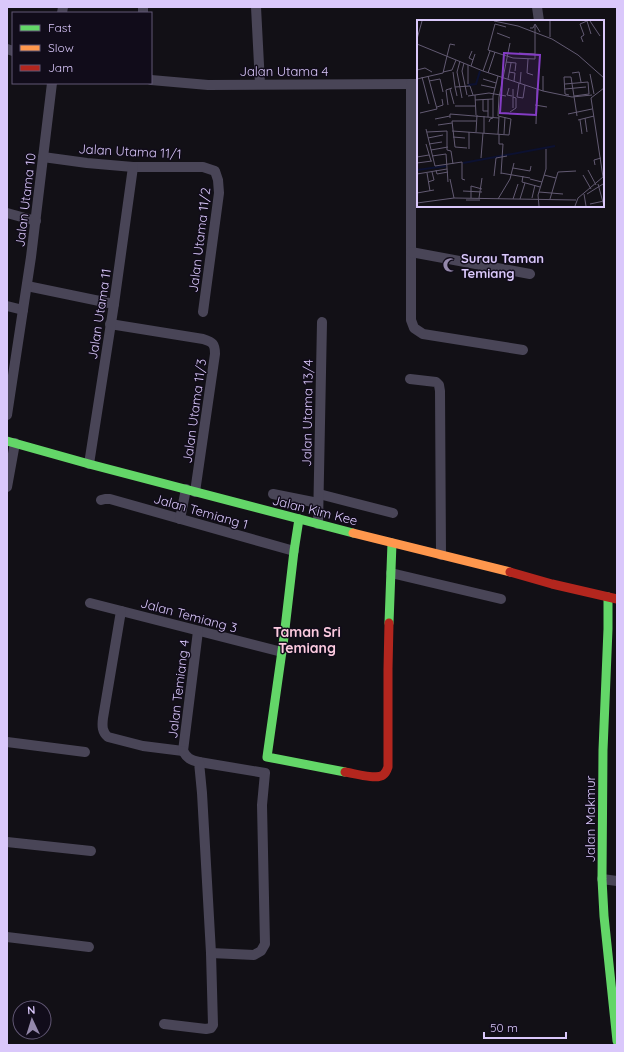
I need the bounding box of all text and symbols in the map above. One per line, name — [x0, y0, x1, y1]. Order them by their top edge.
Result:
legend — [12, 12, 152, 84]
text: Fast — [48, 20, 72, 35]
inset map — [417, 20, 604, 207]
text: Slow — [48, 40, 74, 55]
text: Jam — [48, 60, 73, 75]
street label: Jalan Utama 4 — [240, 63, 329, 79]
street label: Jalan Utama 11/1 — [78, 140, 182, 162]
street label: Jalan Utama 10 — [11, 152, 39, 248]
street label: Jalan Utama 11/2 — [185, 187, 213, 293]
place label: Surau Taman Temiang — [461, 250, 544, 281]
mosque icon: Surau Taman Temiang — [442, 257, 458, 273]
street label: Jalan Utama 11 — [84, 267, 114, 361]
street label: Jalan Utama 11/3 — [179, 358, 209, 464]
street label: Jalan Utama 13/4 — [298, 359, 316, 467]
street label: Jalan Temiang 1 — [152, 490, 250, 532]
street label: Jalan Kim Kee — [271, 492, 359, 528]
street label: Jalan Temiang 3 — [139, 594, 239, 636]
district label: Taman Sri Temiang — [273, 623, 341, 657]
street label: Jalan Temiang 4 — [164, 639, 192, 739]
street label: Jalan Makmur — [582, 775, 598, 863]
north arrow — [12, 1000, 52, 1040]
text: N — [27, 1003, 36, 1017]
scale bar — [484, 1014, 566, 1040]
text: 50 m — [490, 1020, 518, 1035]

